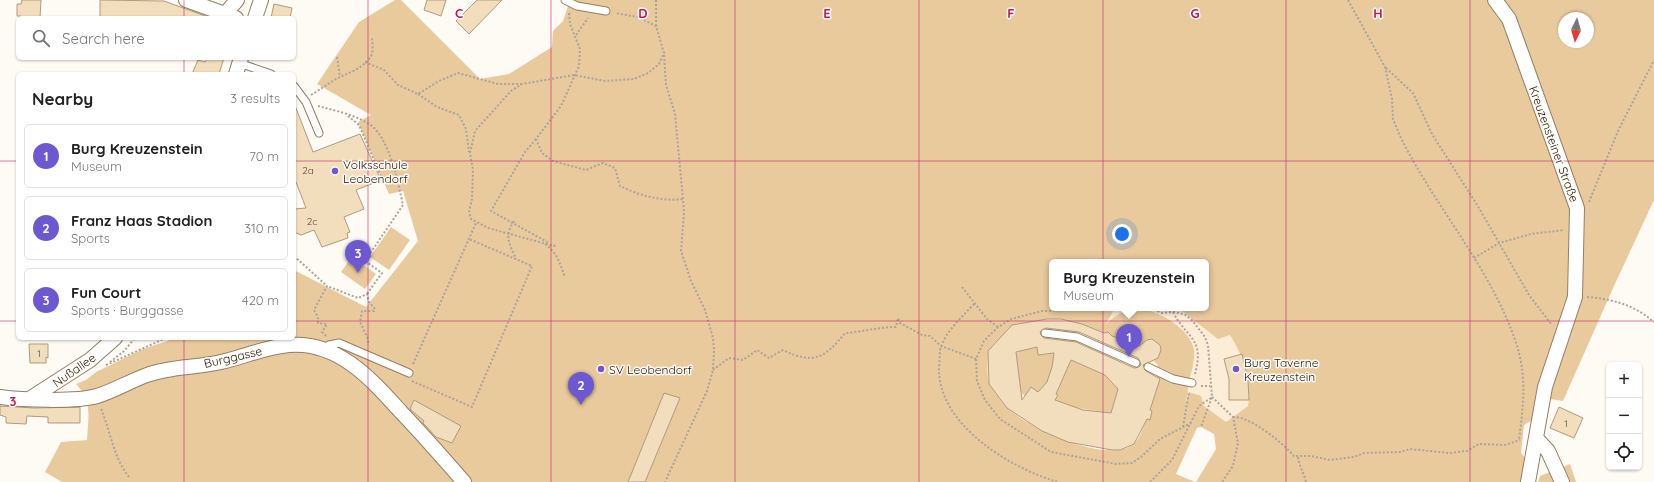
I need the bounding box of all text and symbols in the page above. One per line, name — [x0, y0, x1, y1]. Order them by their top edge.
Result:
text: C — [455, 5, 463, 21]
text: D — [638, 5, 648, 21]
text: E — [823, 5, 831, 21]
text: F — [1007, 5, 1015, 21]
text: G — [1190, 5, 1200, 21]
text: H — [1373, 5, 1383, 21]
north arrow — [1558, 12, 1594, 48]
search box — [16, 16, 296, 60]
icon: search — [30, 27, 52, 49]
text: Search here — [62, 29, 145, 48]
street label: Kreuzensteiner Straße — [1526, 84, 1582, 204]
text: Nearby — [32, 88, 93, 109]
text: 3 results — [230, 90, 280, 106]
text: Burg Kreuzenstein — [71, 139, 203, 158]
text: 1 — [43, 148, 49, 164]
text: 70 m — [249, 148, 279, 164]
place label: Volksschule Leobendorf — [343, 157, 409, 186]
text: Museum — [71, 158, 122, 174]
house number: 2a — [302, 164, 314, 177]
marker: Volksschule Leobendorf — [330, 166, 340, 176]
text: Franz Haas Stadion — [71, 211, 212, 230]
house number: 2c — [307, 215, 317, 228]
text: 2 — [42, 220, 50, 236]
text: 310 m — [244, 220, 279, 236]
your location — [1112, 224, 1132, 244]
text: Sports — [71, 230, 110, 246]
pin: 3 — [345, 240, 371, 273]
popup — [1049, 259, 1209, 311]
text: Burg Kreuzenstein — [1063, 268, 1195, 287]
text: Fun Court — [71, 283, 141, 302]
text: Museum — [1063, 287, 1114, 303]
text: 3 — [43, 292, 49, 308]
text: 420 m — [242, 292, 279, 308]
text: Sports · Burggasse — [71, 302, 184, 318]
pin: 1 — [1116, 324, 1142, 357]
street label: Burggasse — [202, 343, 264, 371]
house number: 1 — [37, 347, 41, 360]
street label: Nußallee — [50, 350, 99, 390]
place label: Burg Taverne Kreuzenstein — [1244, 355, 1319, 384]
place label: SV Leobendorf — [609, 362, 693, 377]
map controls — [1606, 362, 1642, 470]
button: + — [1606, 362, 1642, 398]
marker: SV Leobendorf — [596, 364, 606, 374]
marker: Burg Taverne Kreuzenstein — [1231, 364, 1241, 374]
pin: 2 — [568, 372, 594, 405]
text: 3 — [10, 393, 17, 409]
button: − — [1606, 398, 1642, 434]
house number: 1 — [1564, 417, 1568, 430]
button: locate — [1606, 434, 1642, 470]

